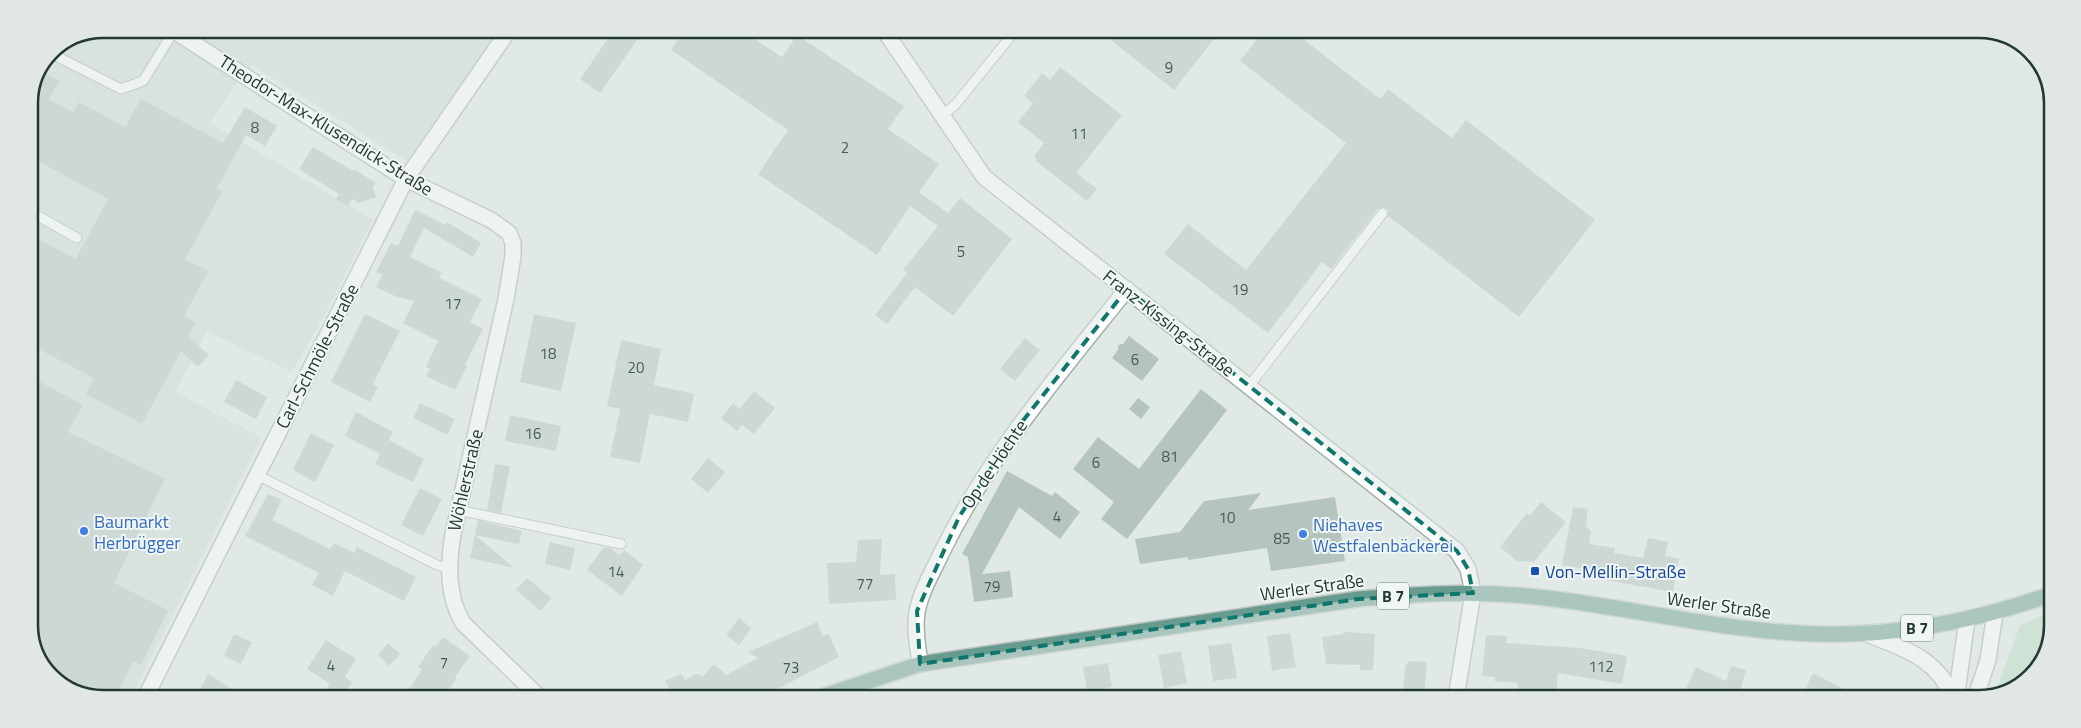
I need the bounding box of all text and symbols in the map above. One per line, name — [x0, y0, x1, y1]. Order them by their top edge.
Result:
street label: Theodor-Max-Klusendick-Straße — [214, 48, 438, 202]
house number: 9 — [1165, 56, 1173, 79]
house number: 8 — [251, 116, 259, 139]
house number: 11 — [1071, 122, 1087, 145]
house number: 2 — [841, 136, 849, 159]
house number: 5 — [957, 240, 965, 263]
street label: Franz-Kissing-Straße — [1097, 263, 1241, 383]
house number: 19 — [1232, 278, 1248, 301]
street label: Carl-Schmöle-Straße — [269, 279, 365, 433]
house number: 17 — [445, 292, 461, 315]
house number: 18 — [540, 342, 556, 365]
house number: 6 — [1131, 348, 1139, 371]
house number: 20 — [628, 356, 644, 379]
street label: Op de Höchte — [954, 414, 1034, 514]
house number: 16 — [525, 422, 541, 445]
street label: Wöhlerstraße — [440, 426, 490, 534]
house number: 81 — [1162, 445, 1178, 468]
house number: 6 — [1092, 451, 1100, 474]
house number: 4 — [1053, 505, 1061, 528]
house number: 10 — [1219, 506, 1235, 529]
place label: Baumarkt Herbrügger — [94, 508, 180, 556]
place label: Niehaves Westfalenbäckerei — [1313, 511, 1453, 559]
marker: Baumarkt Herbrügger — [78, 525, 90, 537]
house number: 85 — [1274, 527, 1290, 550]
marker: Niehaves Westfalenbäckerei — [1297, 528, 1309, 540]
place label: Von-Mellin-Straße — [1545, 558, 1686, 585]
house number: 14 — [608, 560, 624, 583]
marker: Von-Mellin-Straße — [1529, 565, 1541, 577]
street label: Werler Straße — [1258, 566, 1366, 608]
house number: 77 — [857, 572, 873, 595]
house number: 79 — [984, 575, 1000, 598]
road number: B 7 — [1377, 582, 1409, 610]
street label: Werler Straße — [1665, 584, 1773, 626]
road number: B 7 — [1901, 614, 1933, 641]
house number: 7 — [440, 651, 448, 674]
house number: 4 — [327, 654, 335, 677]
house number: 112 — [1588, 655, 1614, 678]
house number: 73 — [783, 656, 799, 679]

